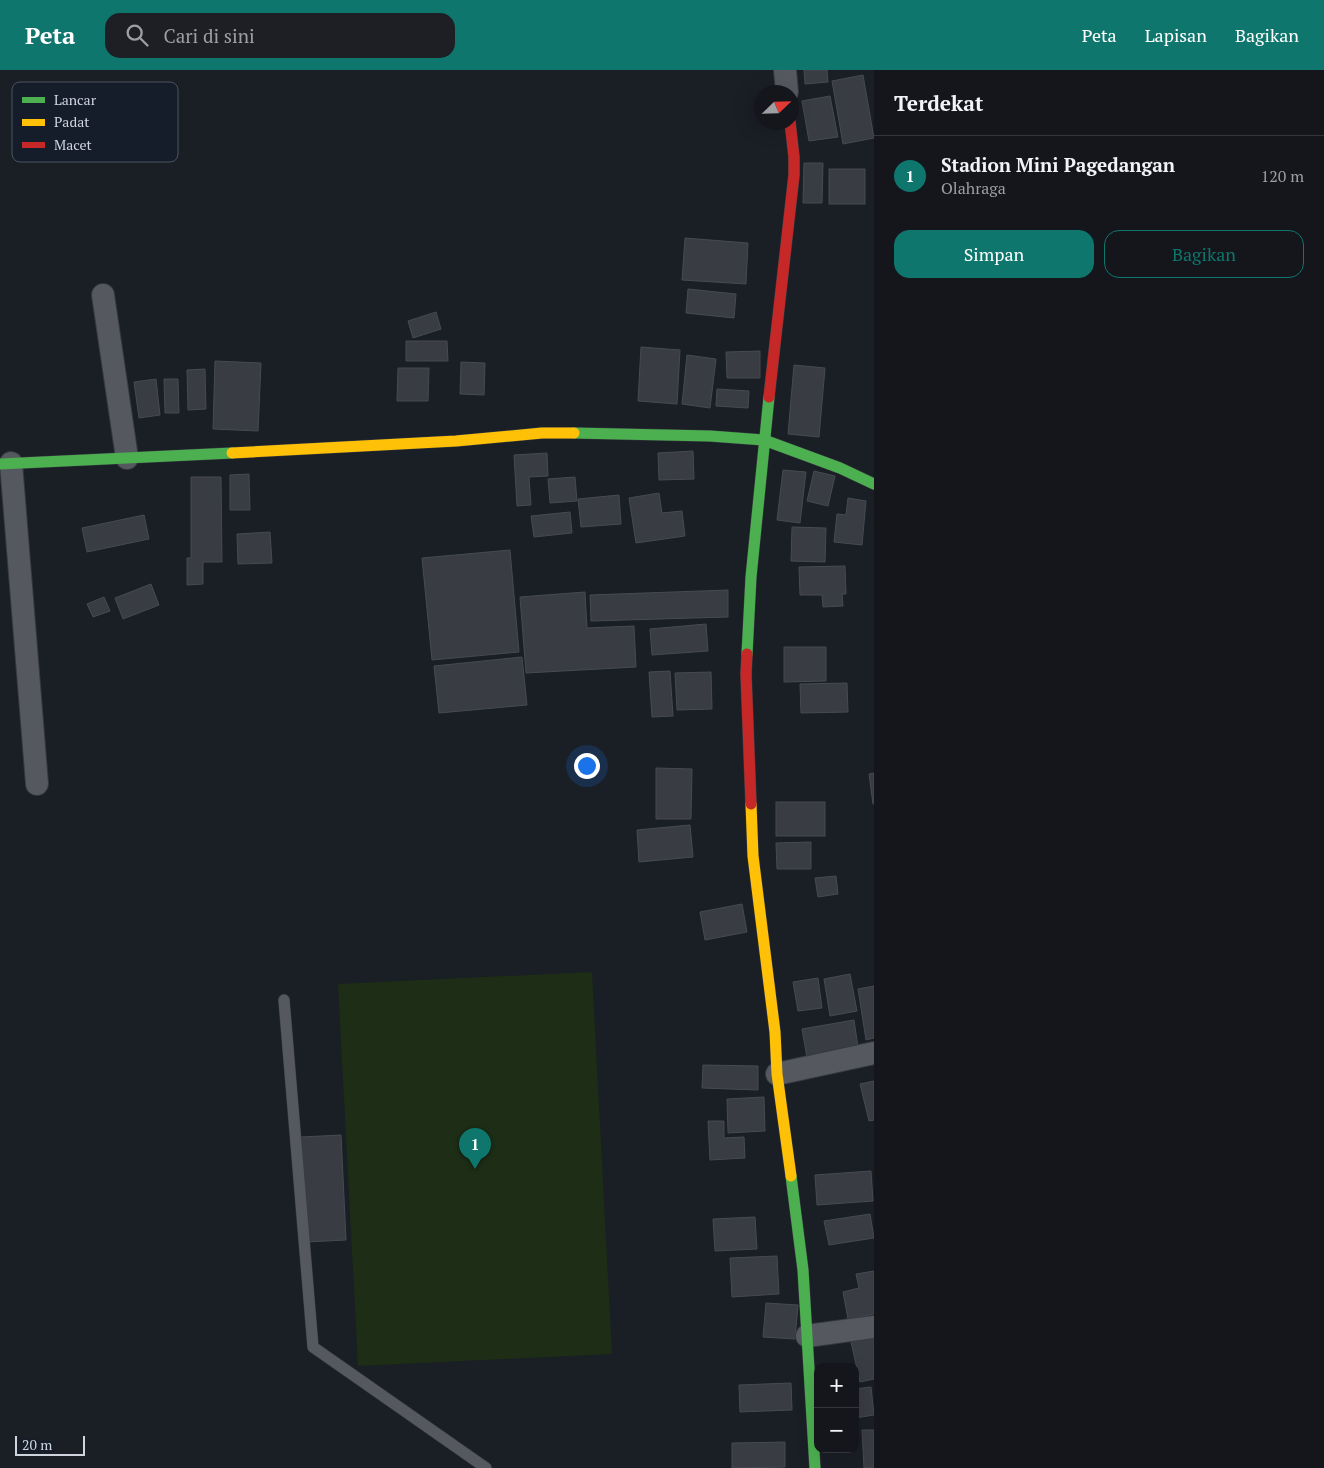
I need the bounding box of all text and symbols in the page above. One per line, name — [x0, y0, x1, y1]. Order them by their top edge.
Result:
search box — [105, 13, 455, 58]
text: Peta — [25, 19, 75, 51]
icon: search — [123, 21, 151, 49]
text: Cari di sini — [163, 23, 255, 48]
text: Peta — [1082, 23, 1117, 47]
text: Lapisan — [1145, 23, 1207, 47]
text: Bagikan — [1235, 23, 1299, 47]
legend — [12, 82, 178, 162]
north arrow — [754, 85, 799, 130]
text: Terdekat — [894, 89, 983, 117]
text: Lancar — [54, 90, 97, 109]
text: Padat — [54, 112, 90, 131]
text: Macet — [54, 135, 93, 154]
text: Stadion Mini Pagedangan — [941, 152, 1175, 177]
text: 1 — [905, 165, 915, 187]
text: 120 m — [1261, 165, 1304, 187]
text: Olahraga — [941, 177, 1006, 199]
button: Simpan — [894, 230, 1094, 278]
button: Bagikan — [1104, 230, 1304, 278]
your location — [574, 753, 600, 779]
pin: 1 — [459, 1128, 491, 1169]
map controls — [814, 1363, 859, 1453]
button: + — [814, 1363, 859, 1408]
button: − — [814, 1408, 859, 1453]
scale bar — [15, 1433, 85, 1456]
text: 20 m — [22, 1435, 52, 1454]

